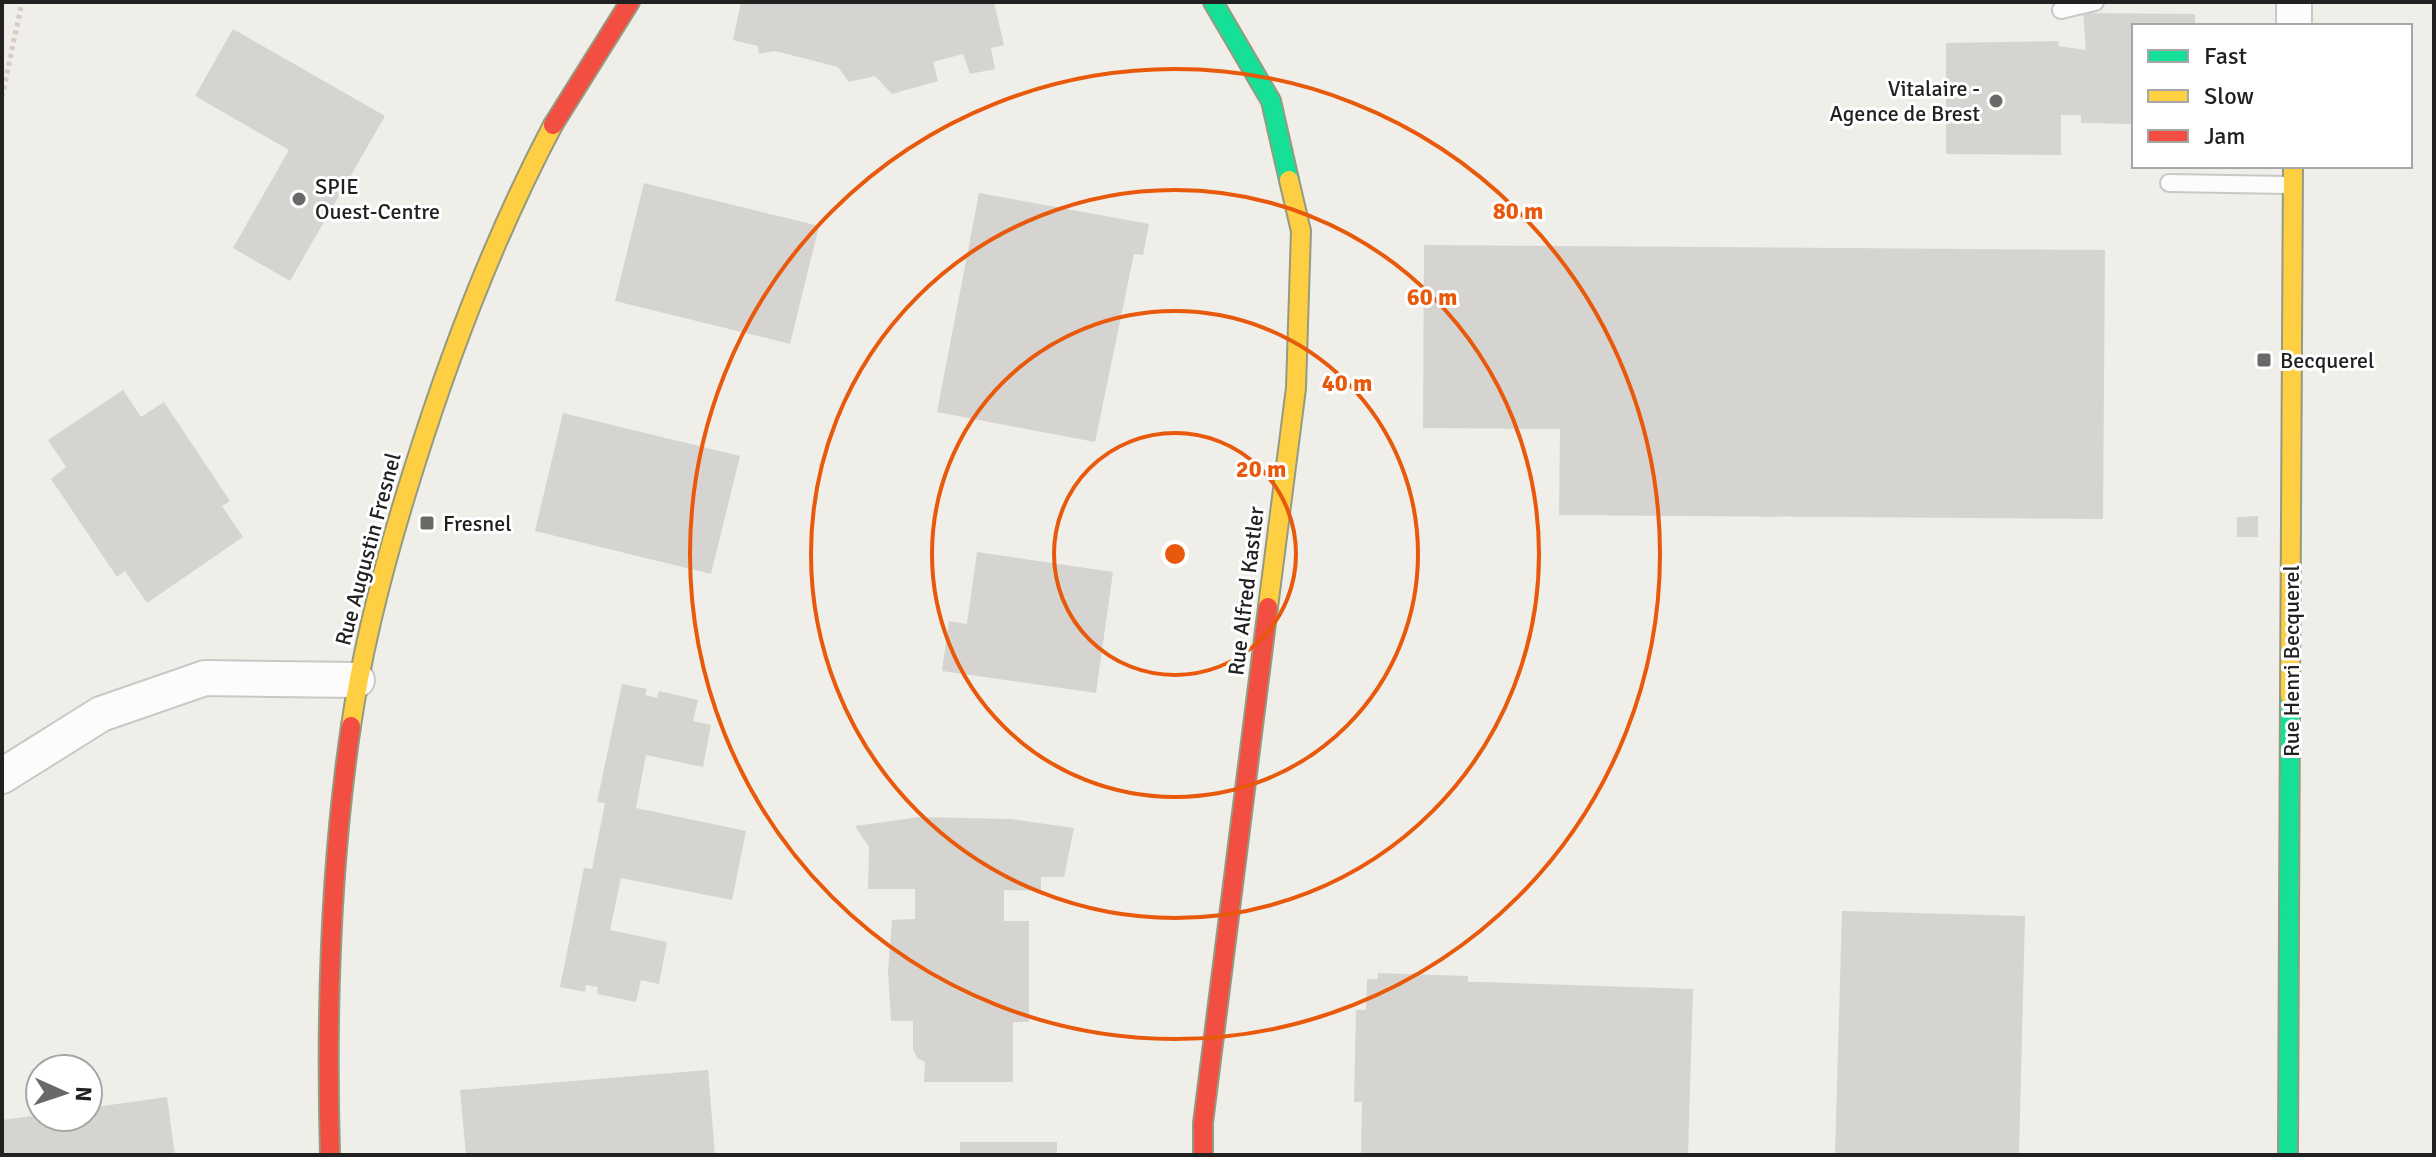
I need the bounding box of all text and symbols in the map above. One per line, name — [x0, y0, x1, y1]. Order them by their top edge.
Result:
legend — [2132, 24, 2412, 168]
text: Fast — [2204, 41, 2247, 71]
place label: Vitalaire - Agence de Brest — [1829, 75, 1980, 127]
text: Slow — [2204, 81, 2254, 111]
marker: Vitalaire - Agence de Brest — [1987, 92, 2005, 110]
text: Jam — [2204, 121, 2245, 151]
place label: SPIE Ouest-Centre — [315, 173, 440, 225]
marker: SPIE Ouest-Centre — [290, 190, 308, 208]
text: 80 m — [1493, 196, 1543, 226]
text: 60 m — [1407, 282, 1457, 312]
place label: Becquerel — [2280, 347, 2374, 374]
marker: Becquerel — [2255, 351, 2273, 369]
text: 40 m — [1322, 368, 1372, 398]
street label: Rue Augustin Fresnel — [329, 450, 407, 648]
text: 20 m — [1236, 454, 1286, 484]
street label: Rue Alfred Kastler — [1222, 505, 1270, 677]
place label: Fresnel — [443, 510, 512, 537]
marker: Fresnel — [418, 514, 436, 532]
centre of rings — [1161, 540, 1189, 568]
street label: Rue Henri Becquerel — [2278, 565, 2305, 757]
north arrow — [24, 1053, 104, 1133]
text: N — [70, 1086, 97, 1102]

